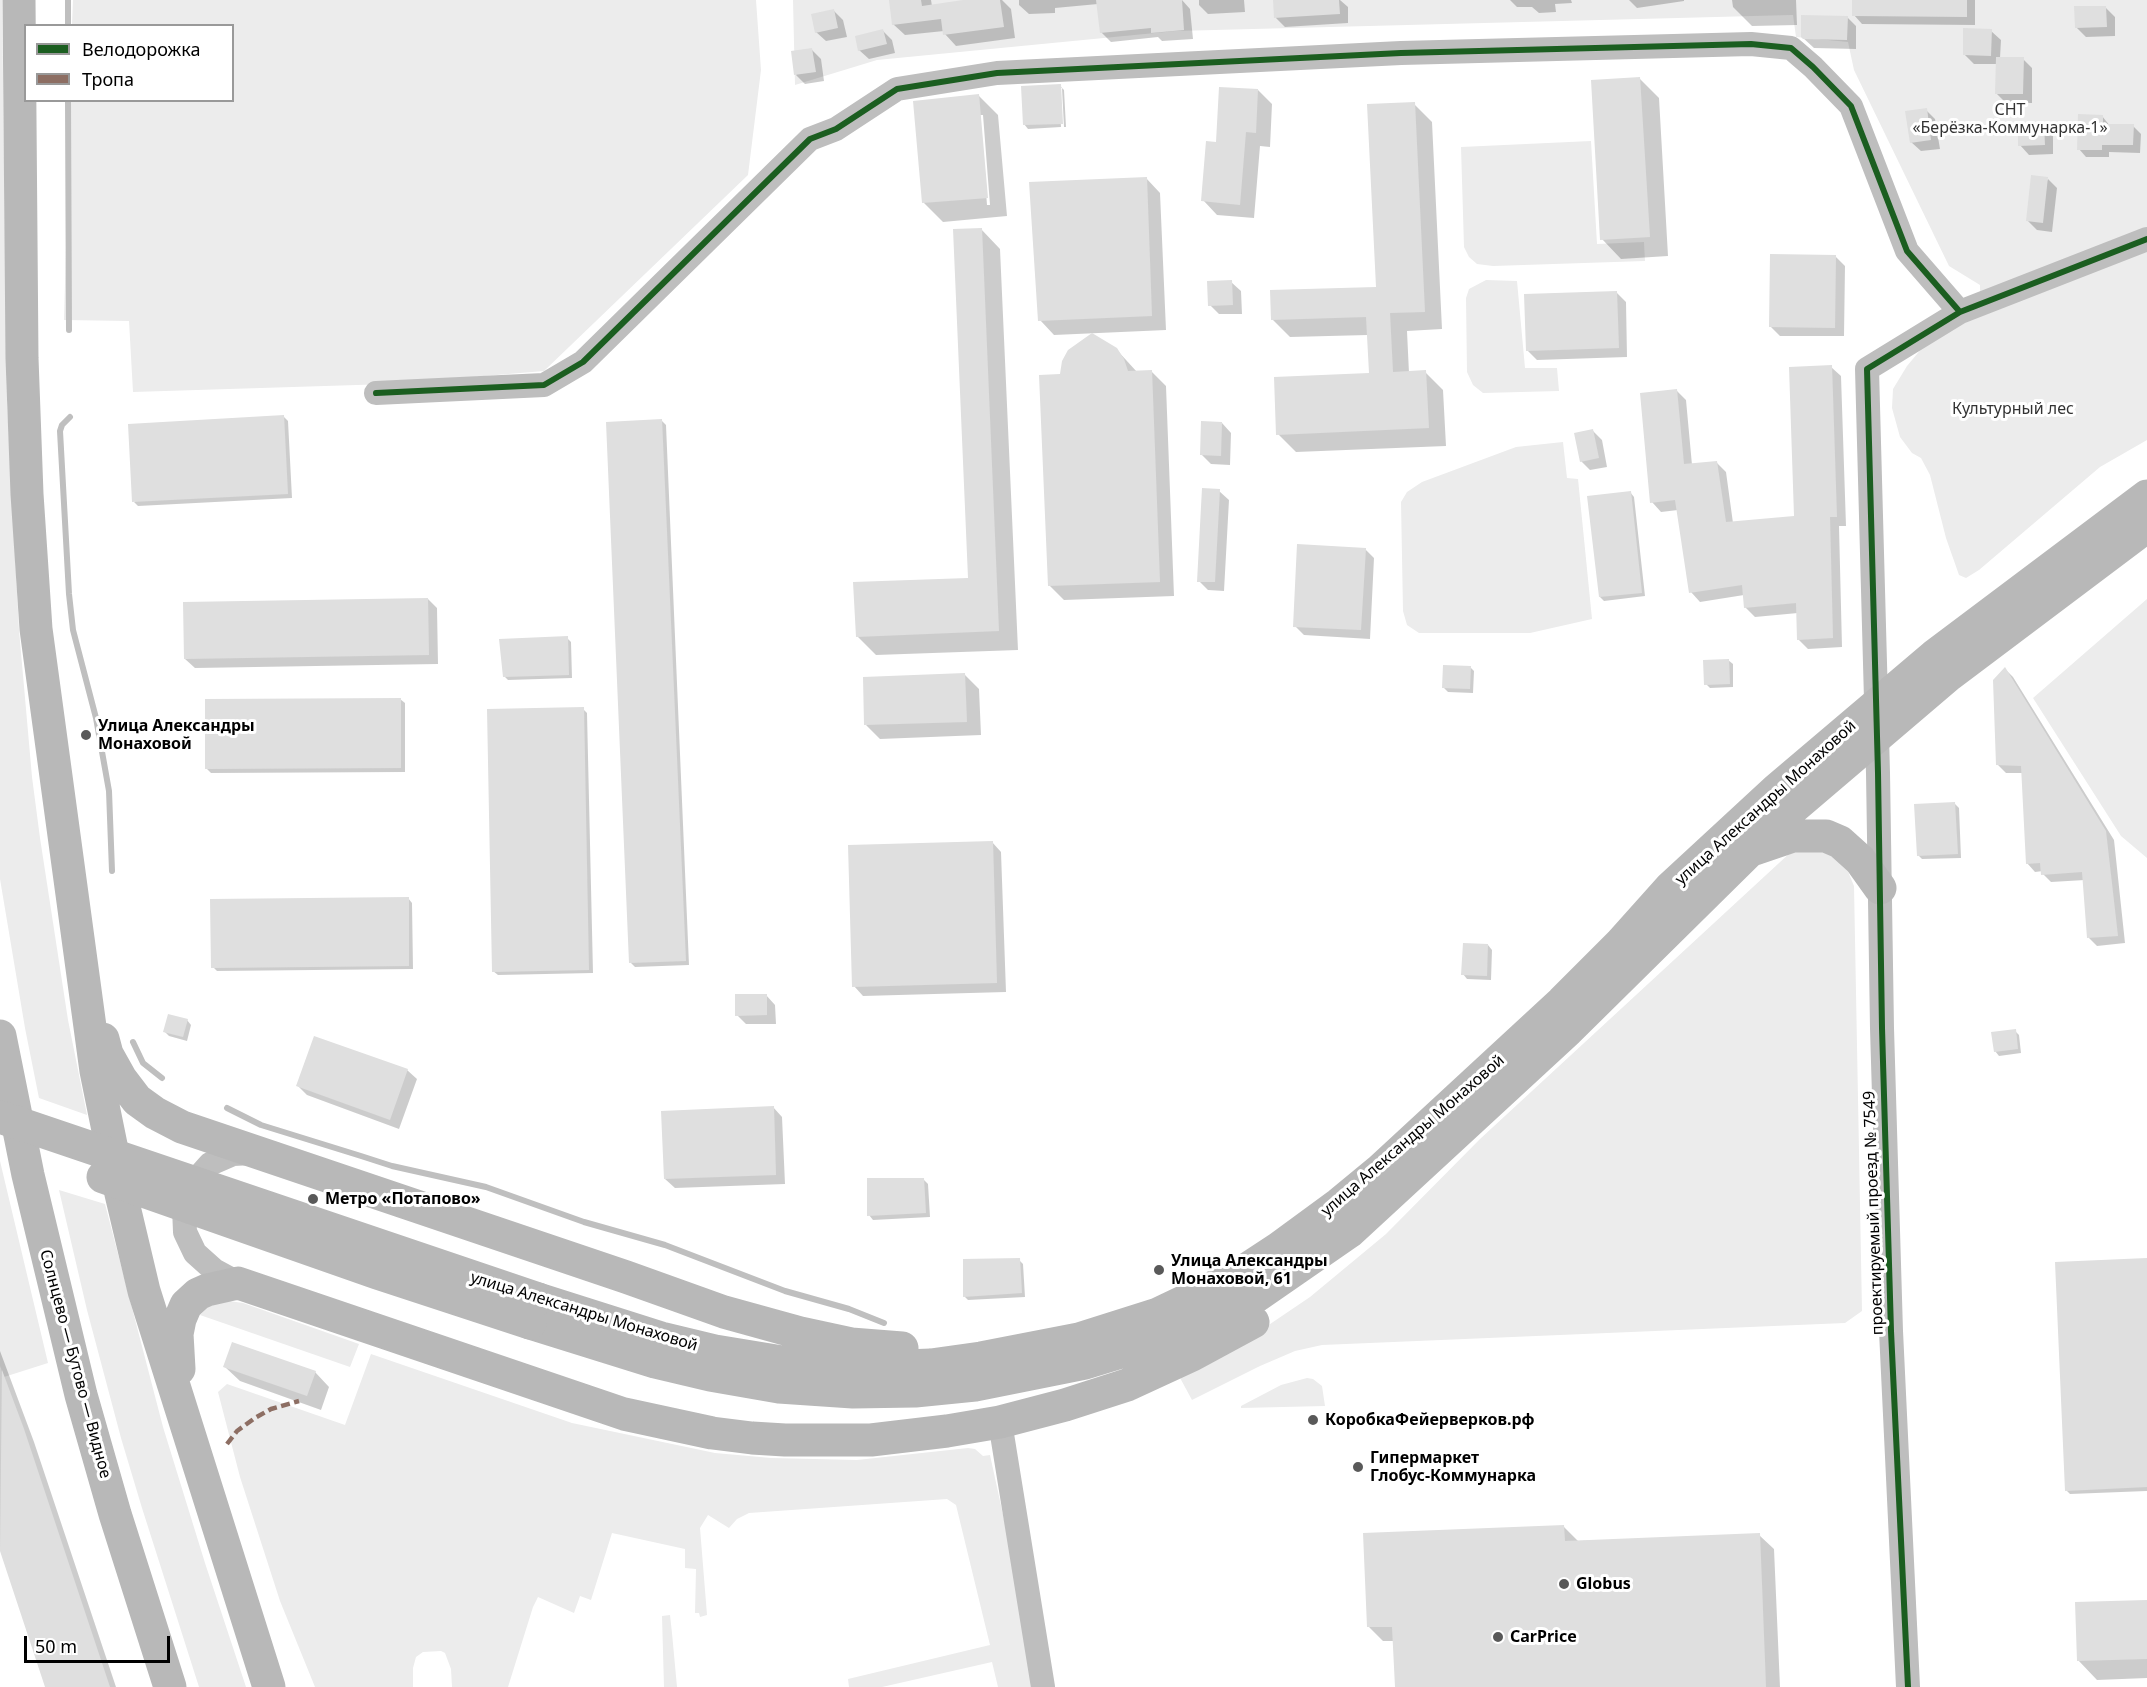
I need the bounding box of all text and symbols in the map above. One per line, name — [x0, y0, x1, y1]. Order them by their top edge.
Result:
legend — [24, 24, 234, 102]
text: Велодорожка — [82, 37, 200, 61]
text: Тропа — [82, 67, 134, 91]
park label: СНТ «Берёзка-Коммунарка-1» — [1912, 100, 2108, 138]
park label: Культурный лес — [1952, 399, 2074, 419]
place label: Улица Александры Монаховой — [98, 716, 255, 754]
street label: улица Александры Монаховой — [1672, 717, 1860, 889]
marker: Улица Александры Монаховой — [79, 728, 93, 742]
street label: улица Александры Монаховой — [1317, 1051, 1509, 1221]
street label: проектируемый проезд № 7549 — [1860, 1091, 1888, 1335]
place label: Метро «Потапово» — [325, 1189, 481, 1209]
marker: Метро «Потапово» — [306, 1192, 320, 1206]
street label: Солнцево — Бутово — Видное — [35, 1248, 115, 1480]
place label: Улица Александры Монаховой, 61 — [1171, 1251, 1328, 1289]
marker: Улица Александры Монаховой, 61 — [1152, 1263, 1166, 1277]
street label: улица Александры Монаховой — [468, 1268, 700, 1356]
place label: КоробкаФейерверков.рф — [1325, 1410, 1535, 1430]
marker: КоробкаФейерверков.рф — [1306, 1413, 1320, 1427]
place label: Гипермаркет Глобус-Коммунарка — [1370, 1448, 1536, 1486]
marker: Гипермаркет Глобус-Коммунарка — [1351, 1460, 1365, 1474]
place label: Globus — [1576, 1574, 1631, 1594]
marker: Globus — [1557, 1577, 1571, 1591]
scale bar — [27, 1624, 172, 1662]
place label: CarPrice — [1510, 1627, 1577, 1647]
marker: CarPrice — [1491, 1630, 1505, 1644]
text: 50 m — [35, 1634, 77, 1658]

